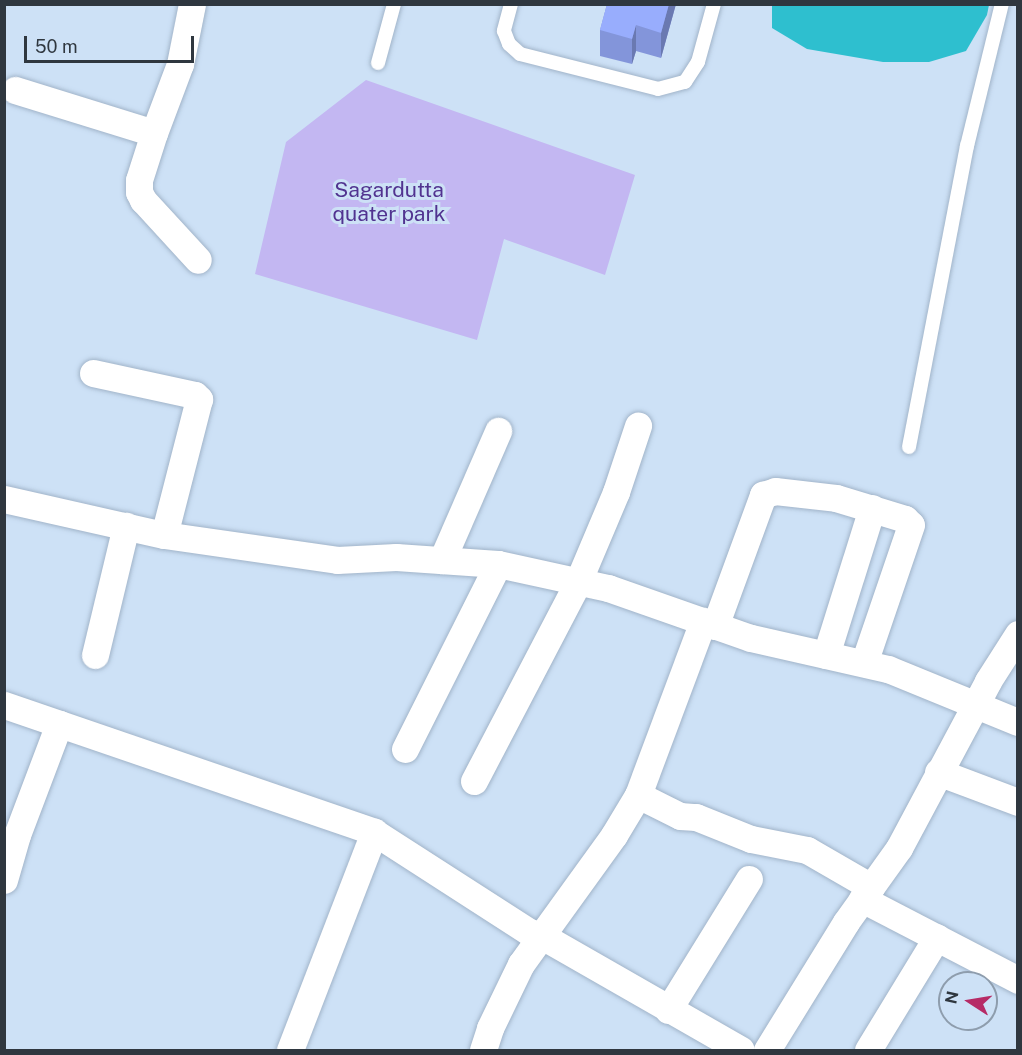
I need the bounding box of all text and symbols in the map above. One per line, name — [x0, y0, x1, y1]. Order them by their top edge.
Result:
scale bar — [27, 24, 196, 62]
text: 50 m — [35, 36, 78, 57]
park label: Sagardutta quater park — [333, 177, 445, 227]
north arrow — [938, 971, 998, 1031]
text: N — [941, 989, 962, 1006]

